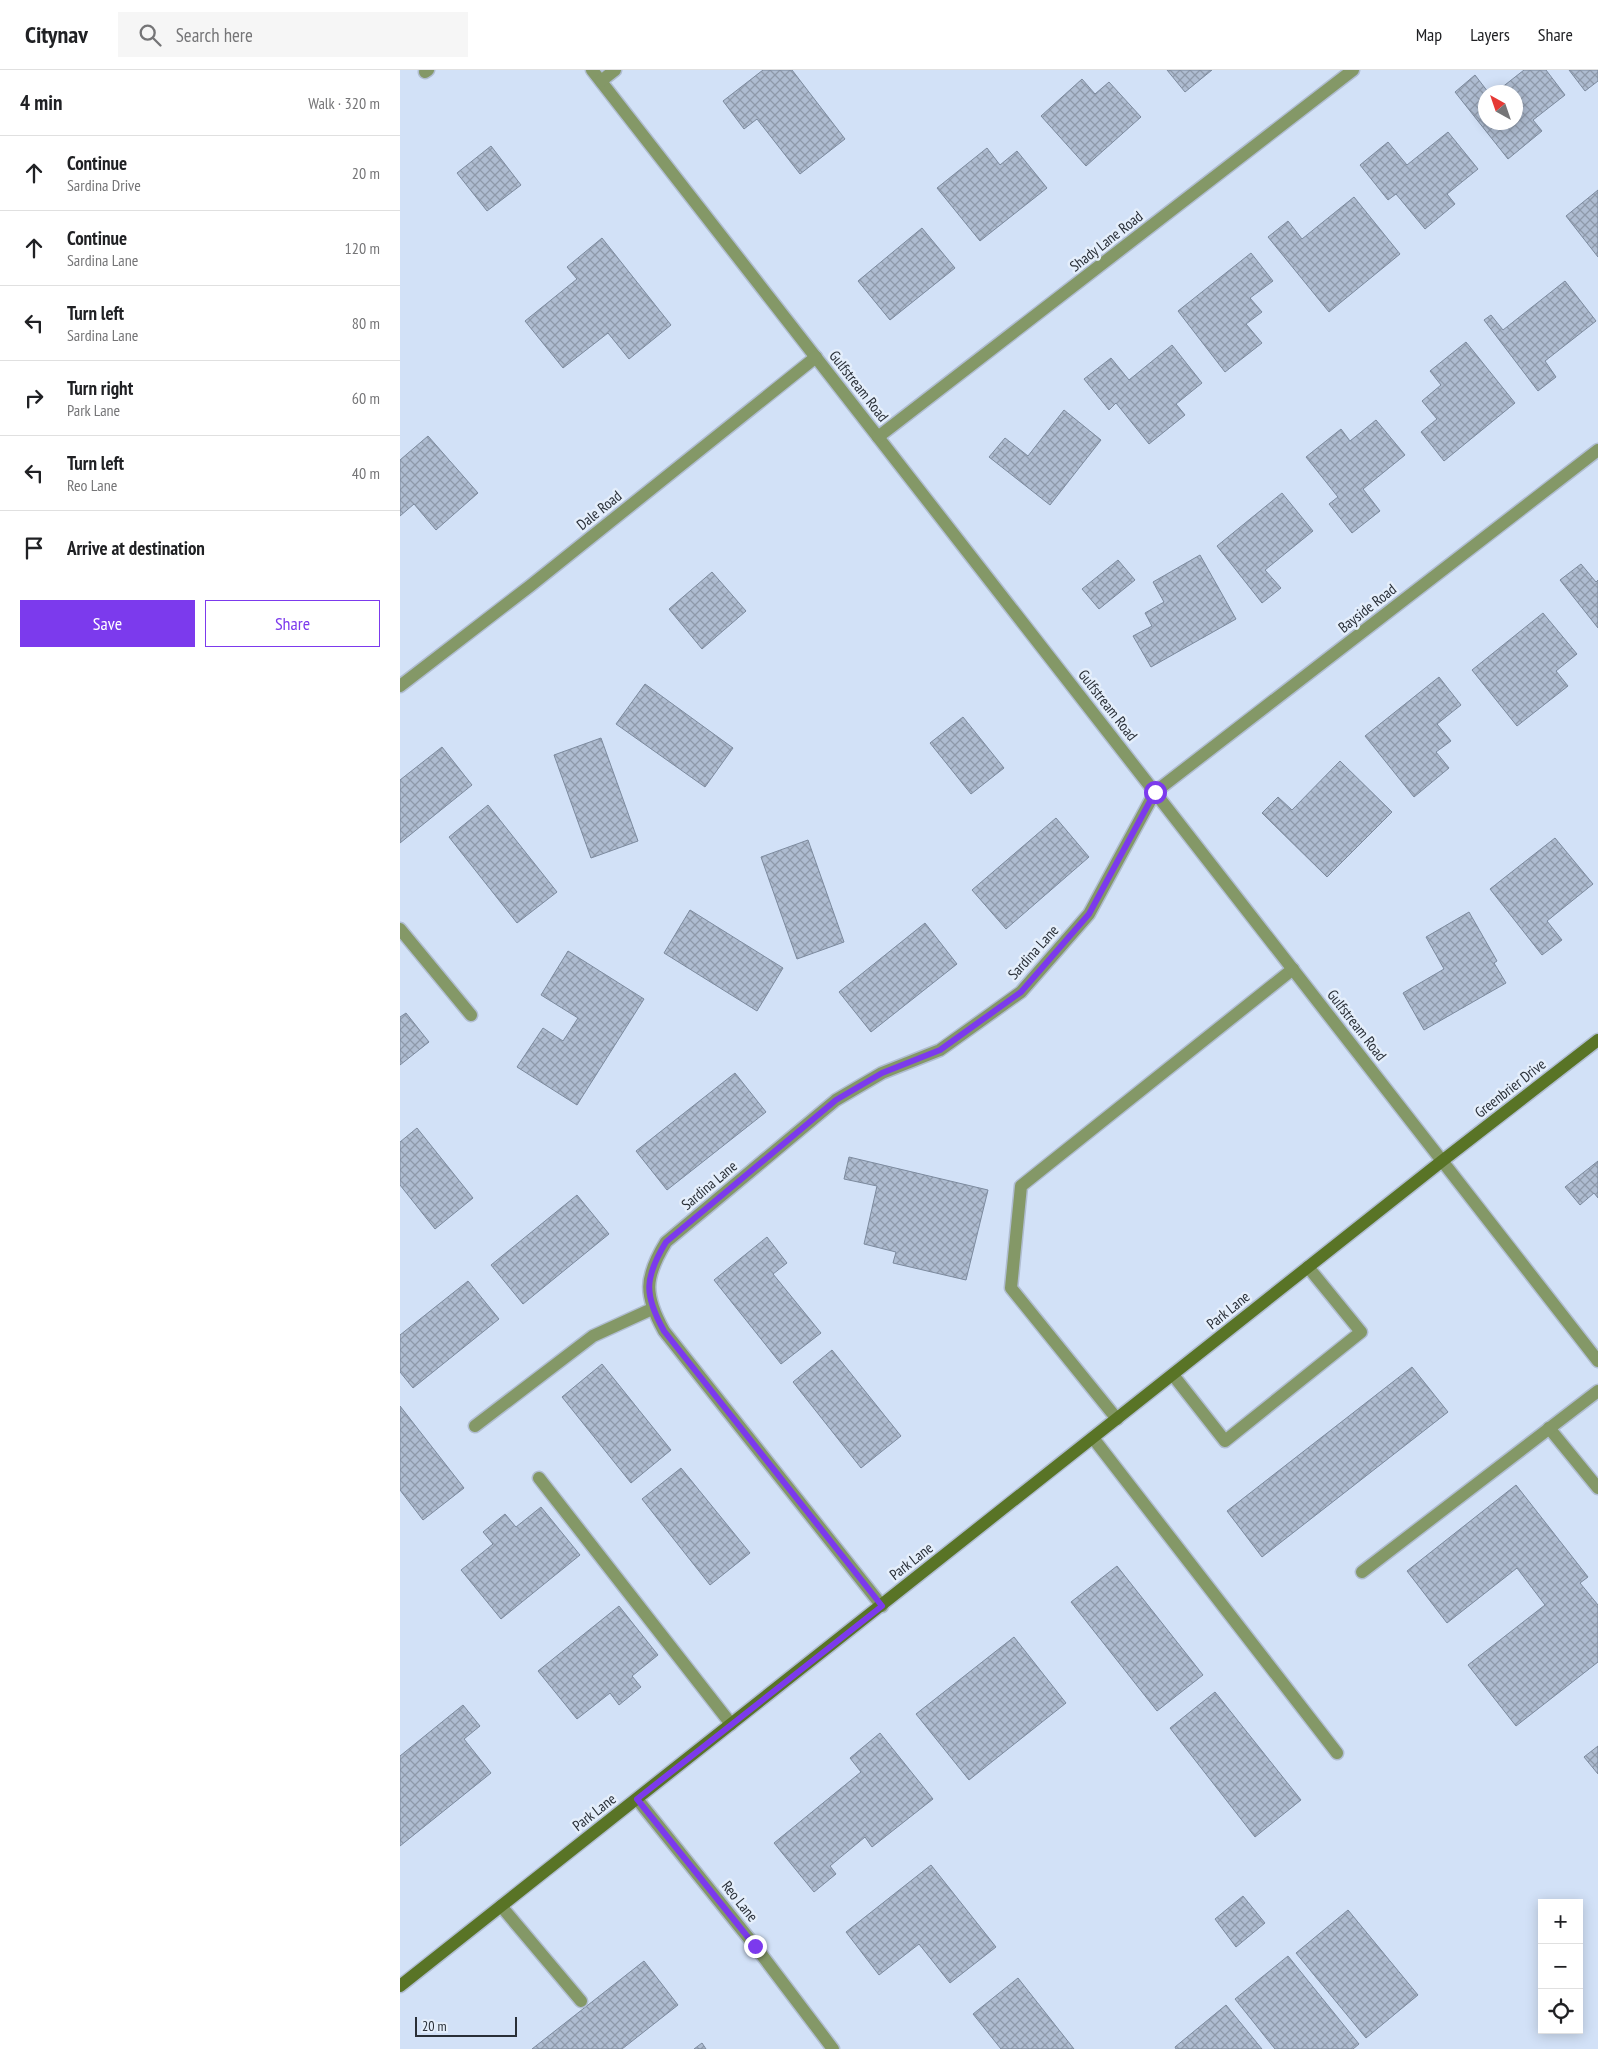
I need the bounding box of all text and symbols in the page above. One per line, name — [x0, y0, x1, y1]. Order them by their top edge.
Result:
search box — [118, 12, 468, 57]
text: Citynav — [25, 19, 88, 50]
icon: search — [136, 21, 164, 49]
text: Search here — [176, 23, 253, 47]
text: Map — [1416, 23, 1442, 46]
text: Layers — [1470, 23, 1510, 46]
text: Share — [1538, 23, 1573, 46]
north arrow — [1478, 85, 1523, 130]
text: 4 min — [20, 89, 62, 116]
text: Walk · 320 m — [308, 93, 380, 113]
text: Continue — [67, 151, 127, 175]
icon: ahead — [20, 159, 48, 187]
text: 20 m — [352, 163, 380, 183]
text: Sardina Drive — [67, 175, 141, 195]
street label: Shady Lane Road — [1066, 207, 1146, 275]
text: Continue — [67, 226, 127, 250]
icon: ahead — [20, 234, 48, 262]
text: 120 m — [345, 238, 380, 258]
text: Sardina Lane — [67, 250, 138, 270]
text: Turn left — [67, 301, 124, 325]
icon: left — [20, 309, 48, 337]
text: 80 m — [352, 313, 380, 333]
text: Sardina Lane — [67, 325, 138, 345]
street label: Gulfstream Road — [825, 347, 893, 425]
text: Turn right — [67, 376, 133, 400]
icon: right — [20, 384, 48, 412]
text: 60 m — [352, 388, 380, 408]
text: Park Lane — [67, 400, 120, 420]
text: Turn left — [67, 451, 124, 475]
icon: left — [20, 459, 48, 487]
text: 40 m — [352, 463, 380, 483]
text: Reo Lane — [67, 475, 117, 495]
street label: Dale Road — [573, 486, 625, 534]
icon: arrive — [20, 534, 48, 562]
text: Arrive at destination — [67, 536, 205, 560]
street label: Bayside Road — [1334, 579, 1400, 637]
button: Save — [20, 600, 195, 647]
button: Share — [205, 600, 380, 647]
street label: Gulfstream Road — [1074, 666, 1142, 744]
route start — [1144, 781, 1167, 804]
street label: Sardina Lane — [1004, 921, 1062, 983]
street label: Gulfstream Road — [1323, 986, 1391, 1064]
street label: Greenbrier Drive — [1471, 1054, 1549, 1122]
street label: Sardina Lane — [677, 1156, 741, 1214]
street label: Park Lane — [1203, 1287, 1253, 1333]
street label: Park Lane — [885, 1538, 937, 1584]
street label: Park Lane — [568, 1789, 620, 1835]
street label: Reo Lane — [718, 1877, 762, 1925]
map controls — [1538, 1899, 1583, 2034]
button: + — [1538, 1899, 1583, 1944]
route end — [744, 1935, 767, 1958]
button: − — [1538, 1944, 1583, 1989]
button: locate — [1538, 1989, 1583, 2034]
scale bar — [415, 2014, 518, 2037]
text: 20 m — [422, 2017, 447, 2035]

